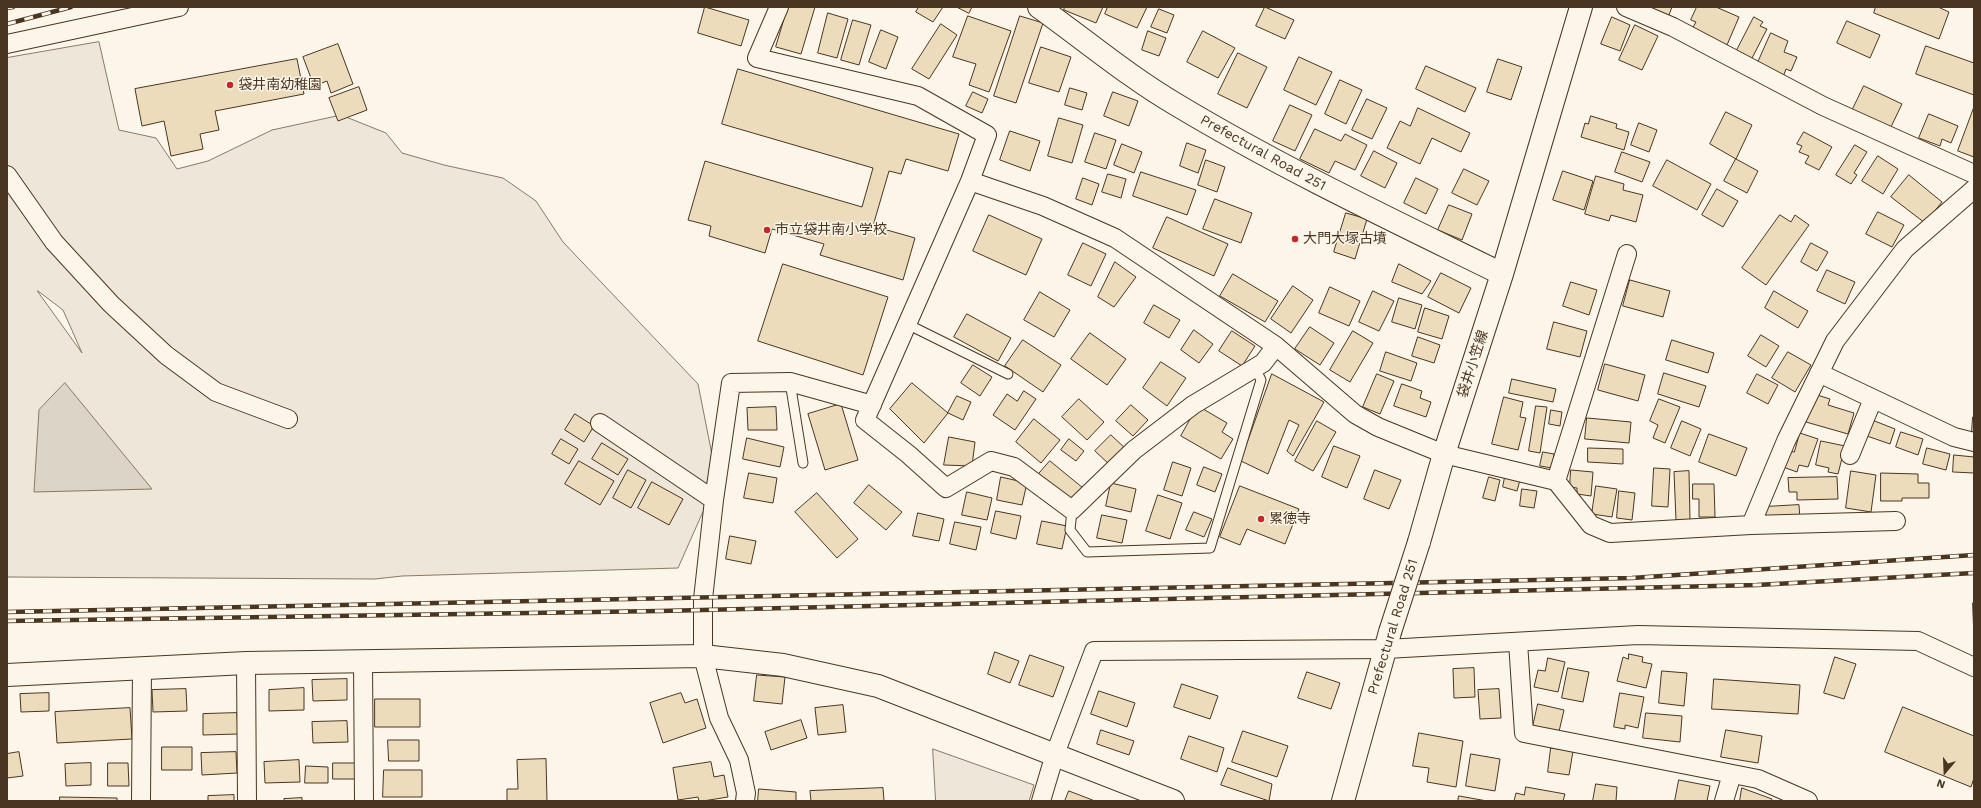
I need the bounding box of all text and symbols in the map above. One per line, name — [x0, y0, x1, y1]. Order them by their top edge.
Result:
place label: 袋井南幼稚園 — [238, 77, 322, 93]
marker: 袋井南幼稚園 — [225, 80, 235, 90]
street label: Prefectural Road 251 — [1197, 111, 1329, 195]
place label: 市立袋井南小学校 — [775, 222, 887, 238]
marker: 市立袋井南小学校 — [762, 225, 772, 235]
place label: 大門大塚古墳 — [1303, 231, 1387, 247]
marker: 大門大塚古墳 — [1290, 234, 1300, 244]
street label: 袋井小笠線 — [1454, 328, 1492, 400]
place label: 累徳寺 — [1269, 511, 1311, 527]
marker: 累徳寺 — [1256, 514, 1266, 524]
street label: Prefectural Road 251 — [1364, 557, 1422, 697]
north arrow — [1925, 752, 1965, 792]
text: N — [1935, 776, 1947, 791]

